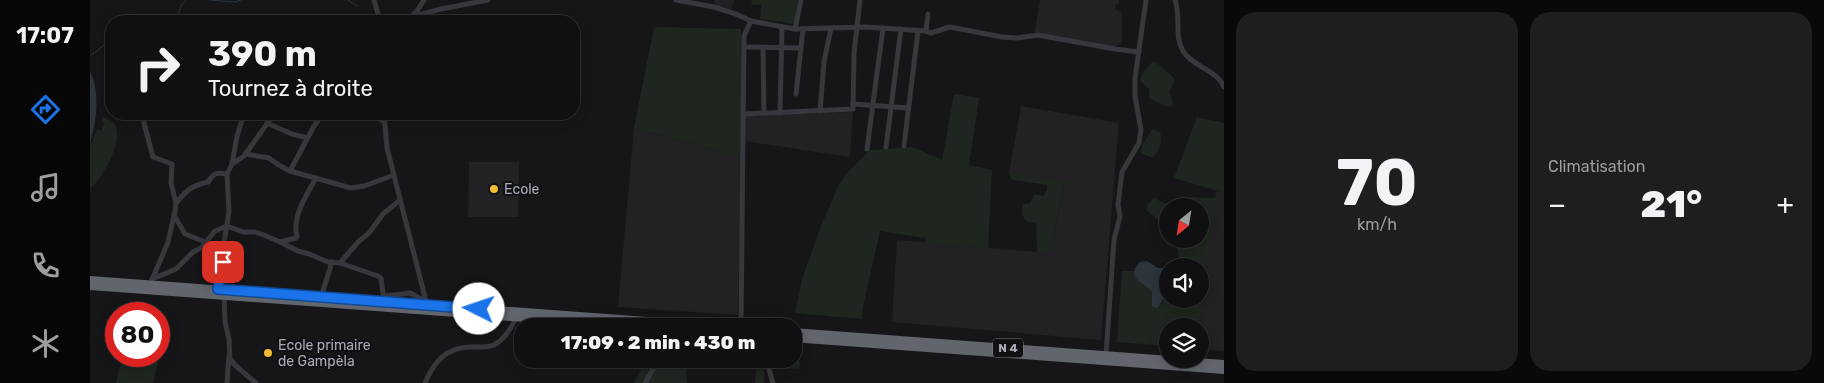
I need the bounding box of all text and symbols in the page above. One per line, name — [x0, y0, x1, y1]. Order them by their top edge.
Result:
text: 17:07 — [16, 22, 74, 49]
text: 390 m — [208, 33, 317, 75]
icon: right — [125, 35, 190, 100]
text: Tournez à droite — [208, 75, 373, 102]
icon: directions — [28, 92, 63, 127]
text: 70 — [1336, 144, 1418, 221]
text: Climatisation — [1548, 157, 1645, 176]
icon: music — [28, 170, 63, 205]
place label: Ecole — [504, 181, 540, 198]
text: 21° — [1641, 181, 1702, 227]
marker: Ecole — [488, 183, 500, 195]
text: − — [1548, 188, 1566, 221]
text: + — [1777, 188, 1794, 221]
north arrow — [1159, 198, 1209, 248]
map controls — [1159, 198, 1209, 368]
text: km/h — [1357, 215, 1397, 234]
pin — [202, 241, 244, 283]
icon: phone — [28, 248, 63, 283]
icon: arrive — [209, 248, 237, 276]
button: sound — [1159, 258, 1209, 308]
position arrow — [452, 282, 504, 334]
speed limit sign: 80 — [105, 302, 170, 367]
button: layers — [1159, 318, 1209, 368]
icon: climate — [28, 326, 63, 361]
text: 17:09 · 2 min · 430 m — [561, 331, 755, 354]
place label: Ecole primaire de Gampèla — [278, 337, 371, 370]
road number: N 4 — [993, 338, 1023, 358]
marker: Ecole primaire de Gampèla — [262, 347, 274, 359]

